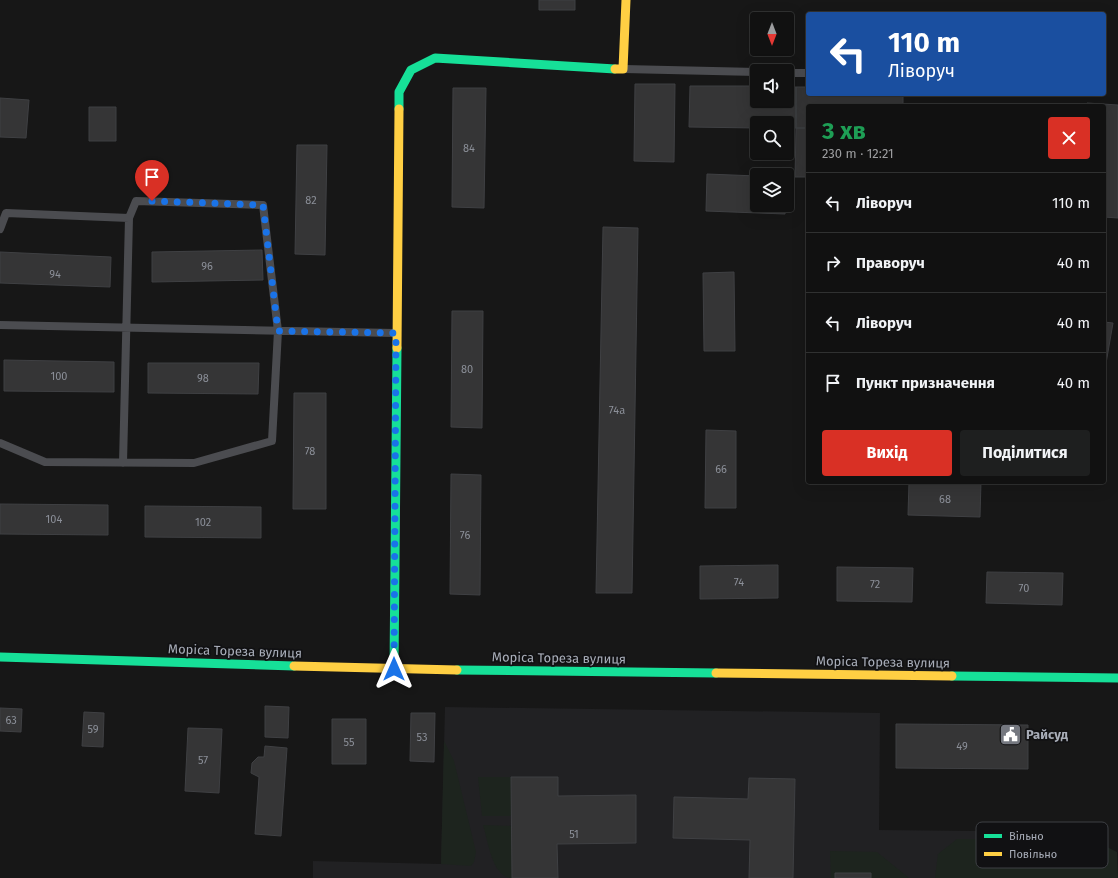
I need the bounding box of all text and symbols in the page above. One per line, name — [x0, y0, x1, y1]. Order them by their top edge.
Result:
north arrow — [750, 12, 794, 56]
map controls — [750, 12, 794, 212]
text: 110 m — [888, 26, 960, 59]
icon: left — [822, 28, 874, 80]
text: Ліворуч — [888, 60, 955, 82]
button: sound — [750, 64, 794, 108]
button: search — [750, 116, 794, 160]
text: 3 хв — [822, 117, 866, 145]
button: close — [1048, 117, 1090, 159]
house number: 84 — [463, 142, 475, 155]
text: 230 m · 12:21 — [822, 146, 894, 161]
pin — [135, 160, 169, 201]
icon: arrive — [141, 166, 163, 188]
button: layers — [750, 168, 794, 212]
icon: left — [822, 192, 844, 214]
house number: 82 — [305, 194, 317, 207]
text: Ліворуч — [856, 194, 912, 212]
text: 110 m — [1052, 194, 1090, 212]
icon: right — [822, 252, 844, 274]
text: Праворуч — [856, 254, 925, 272]
text: 40 m — [1057, 254, 1090, 272]
house number: 96 — [201, 260, 213, 273]
house number: 94 — [49, 268, 61, 281]
icon: left — [822, 312, 844, 334]
text: Ліворуч — [856, 314, 912, 332]
text: 40 m — [1057, 314, 1090, 332]
house number: 80 — [461, 363, 473, 376]
house number: 100 — [50, 370, 68, 383]
house number: 98 — [197, 372, 209, 385]
icon: arrive — [822, 372, 844, 394]
text: Пункт призначення — [856, 374, 995, 392]
text: 40 m — [1057, 374, 1090, 392]
house number: 74а — [609, 404, 625, 417]
button: Вихід — [822, 430, 952, 476]
button: Поділитися — [960, 430, 1090, 476]
house number: 78 — [305, 445, 315, 458]
house number: 66 — [715, 463, 727, 476]
house number: 68 — [939, 493, 951, 506]
house number: 104 — [46, 513, 63, 526]
house number: 102 — [195, 516, 211, 529]
house number: 76 — [460, 529, 470, 542]
house number: 74 — [734, 576, 744, 589]
house number: 72 — [870, 578, 880, 591]
house number: 70 — [1019, 582, 1029, 595]
street label: Моріса Тореза вулиця — [168, 641, 302, 661]
position arrow — [373, 648, 415, 690]
street label: Моріса Тореза вулиця — [492, 649, 626, 667]
street label: Моріса Тореза вулиця — [816, 653, 950, 671]
house number: 63 — [5, 714, 17, 727]
public building icon: Райсуд — [998, 721, 1024, 747]
house number: 59 — [87, 723, 99, 736]
place label: Райсуд — [1026, 727, 1069, 742]
house number: 53 — [417, 731, 427, 744]
house number: 55 — [344, 736, 355, 749]
house number: 49 — [956, 740, 968, 753]
house number: 57 — [198, 754, 208, 767]
legend — [976, 822, 1108, 868]
house number: 51 — [569, 828, 579, 841]
text: Вільно — [1009, 830, 1044, 843]
text: Повільно — [1009, 848, 1057, 861]

